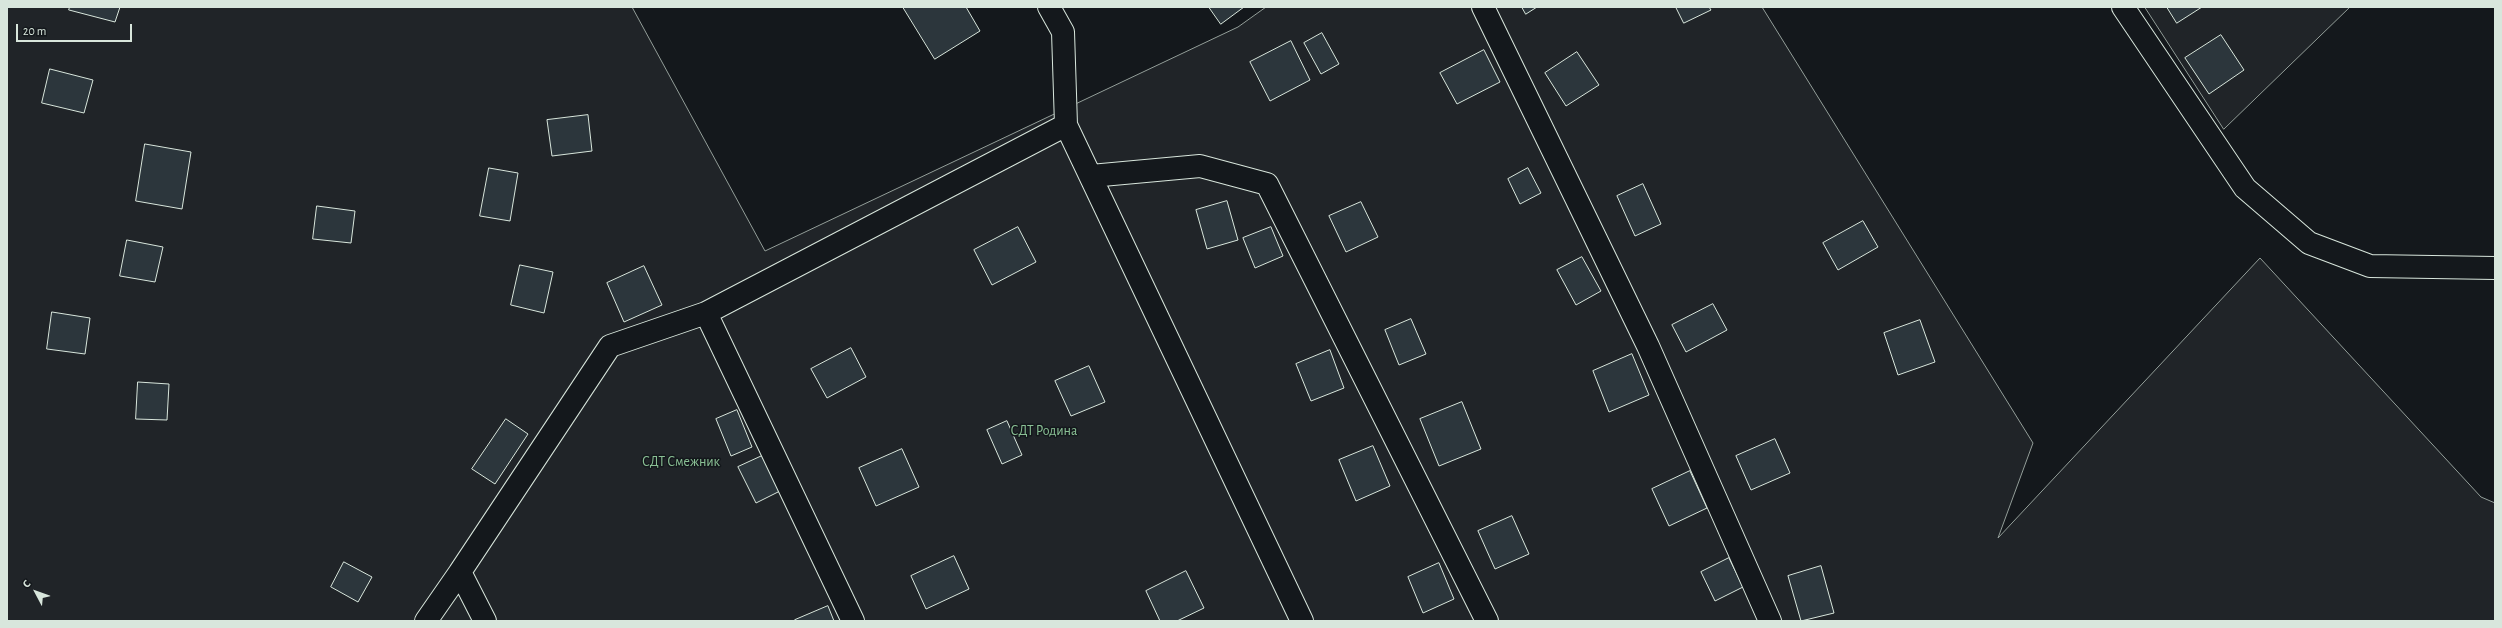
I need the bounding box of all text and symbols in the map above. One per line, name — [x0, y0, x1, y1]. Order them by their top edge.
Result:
scale bar — [18, 16, 134, 42]
text: 20 m — [23, 25, 46, 37]
park label: СДТ Родина — [1011, 423, 1077, 439]
park label: СДТ Смежник — [642, 454, 720, 470]
north arrow — [16, 572, 56, 612]
text: С — [20, 578, 33, 590]

